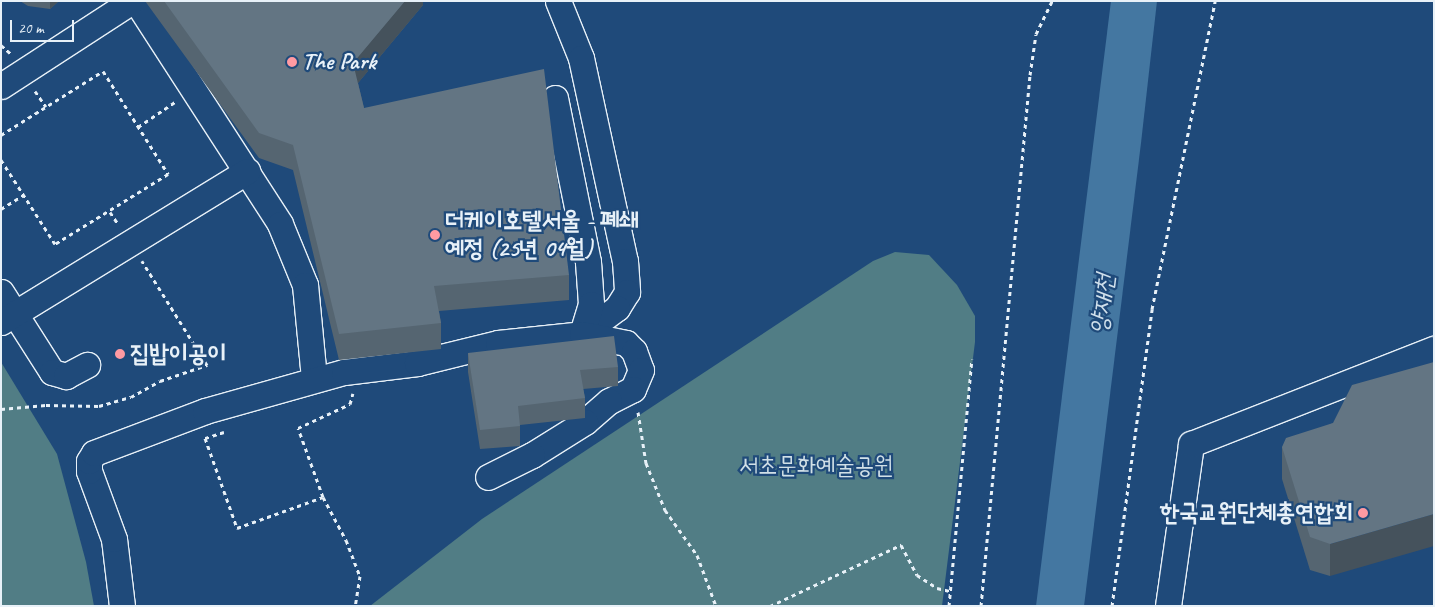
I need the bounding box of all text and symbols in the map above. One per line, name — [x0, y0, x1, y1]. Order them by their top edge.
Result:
scale bar — [12, 10, 76, 42]
text: 20 m — [18, 19, 44, 38]
place label: The Park — [302, 48, 377, 76]
marker: The Park — [286, 56, 298, 68]
place label: 더케이호텔서울 - 폐쇄 예정 (25년 04월) — [445, 207, 638, 263]
marker: 더케이호텔서울 - 폐쇄 예정 (25년 04월) — [429, 229, 441, 241]
water label: 양재천 — [1083, 272, 1121, 336]
place label: 집밥이공이 — [130, 340, 227, 368]
marker: 집밥이공이 — [114, 348, 126, 360]
park label: 서초문화예술공원 — [739, 452, 893, 480]
place label: 한국교원단체총연합회 — [1160, 499, 1353, 527]
marker: 한국교원단체총연합회 — [1357, 507, 1369, 519]

